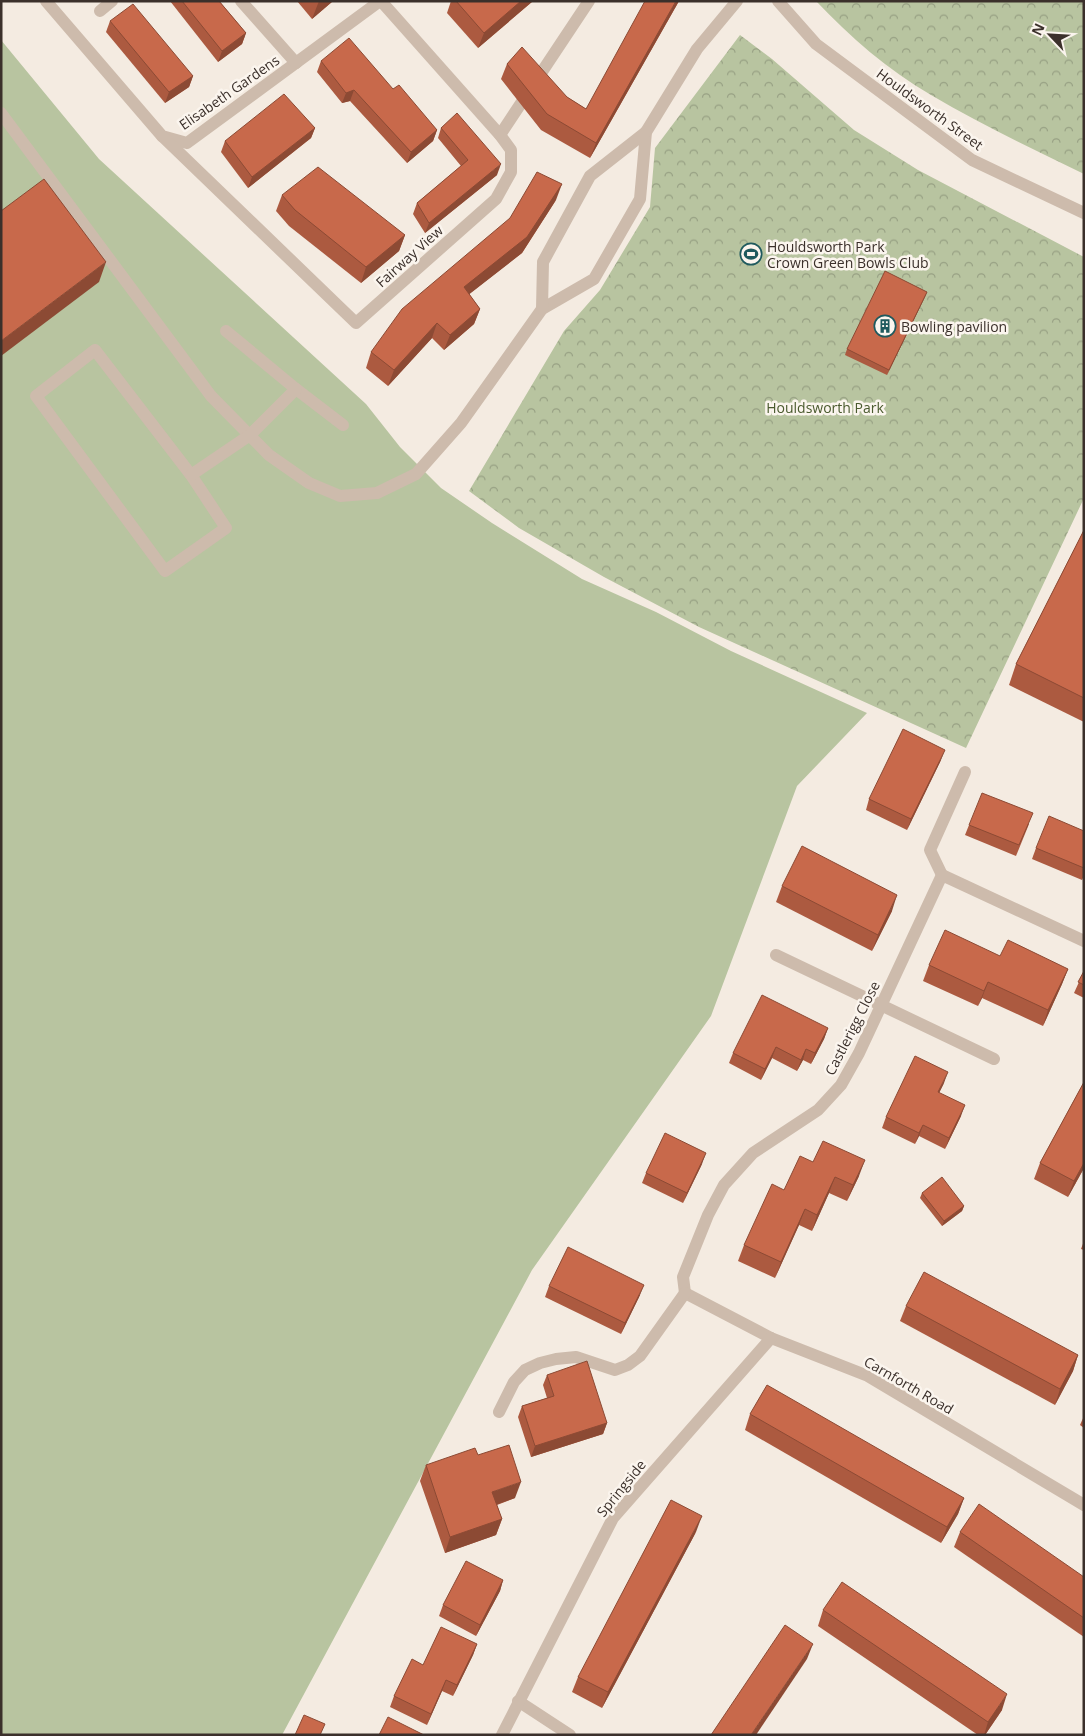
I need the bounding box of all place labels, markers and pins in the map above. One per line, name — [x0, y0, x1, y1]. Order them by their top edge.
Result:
place label: Houldsworth Park Crown Green Bowls Club — [767, 237, 929, 272]
sports icon: Houldsworth Park Crown Green Bowls Club — [739, 242, 763, 266]
building icon: Bowling pavilion — [873, 314, 897, 338]
place label: Bowling pavilion — [901, 317, 1007, 336]

